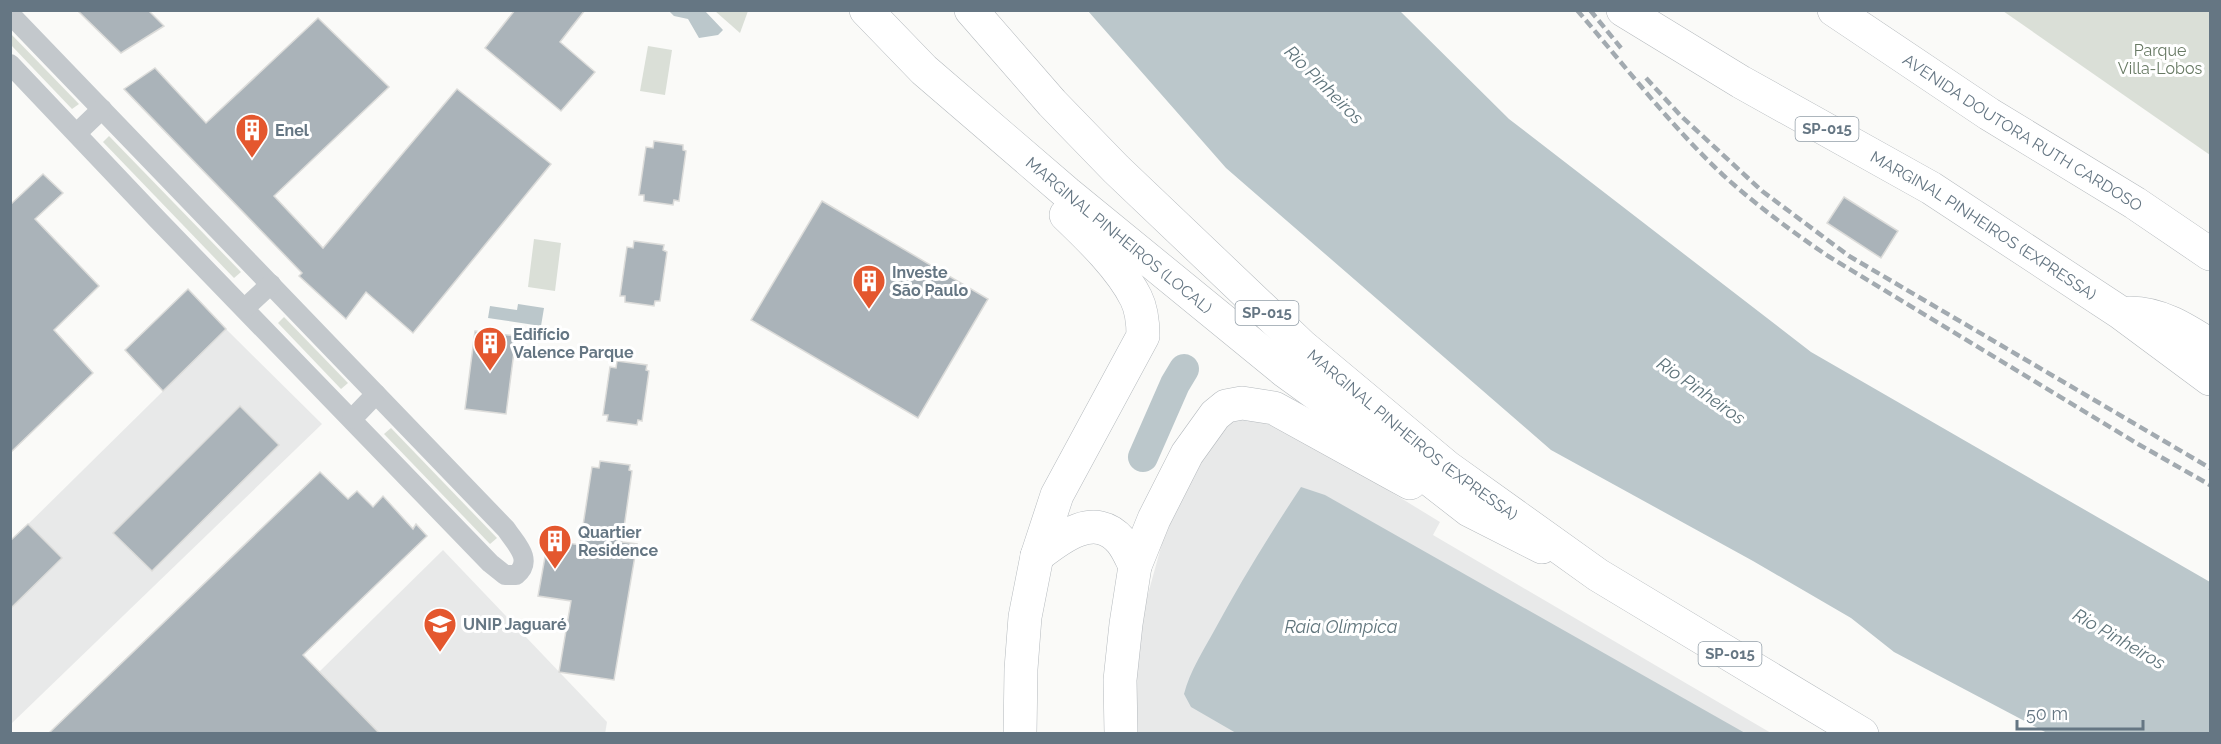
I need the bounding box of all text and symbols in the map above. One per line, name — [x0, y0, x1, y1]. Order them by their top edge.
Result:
water label: Rio Pinheiros — [1281, 41, 1368, 129]
park label: Parque Villa-Lobos — [2118, 41, 2202, 78]
street label: AVENIDA DOUTORA RUTH CARDOSO — [1899, 50, 2146, 215]
building icon: Enel — [234, 112, 270, 159]
road number: SP-015 — [1796, 117, 1858, 141]
place label: Enel — [275, 121, 310, 140]
street label: MARGINAL PINHEIROS (EXPRESSA) — [1867, 147, 2100, 304]
street label: MARGINAL PINHEIROS (LOCAL) — [1022, 153, 1216, 318]
building icon: Investe São Paulo — [851, 263, 887, 310]
place label: Investe São Paulo — [892, 263, 968, 300]
road number: SP-015 — [1236, 301, 1298, 325]
building icon: Edifício Valence Parque — [472, 325, 508, 372]
place label: Edifício Valence Parque — [513, 325, 634, 362]
street label: MARGINAL PINHEIROS (EXPRESSA) — [1303, 346, 1521, 525]
water label: Rio Pinheiros — [1653, 353, 1750, 429]
building icon: Quartier Residence — [537, 523, 573, 570]
place label: Quartier Residence — [578, 523, 658, 560]
water label: Rio Pinheiros — [2070, 604, 2169, 674]
school or university icon: UNIP Jaguaré — [422, 606, 458, 653]
place label: UNIP Jaguaré — [463, 615, 567, 634]
water label: Raia Olímpica — [1284, 616, 1398, 637]
road number: SP-015 — [1698, 642, 1762, 666]
scale bar — [2017, 693, 2143, 731]
text: 50 m — [2026, 703, 2068, 724]

